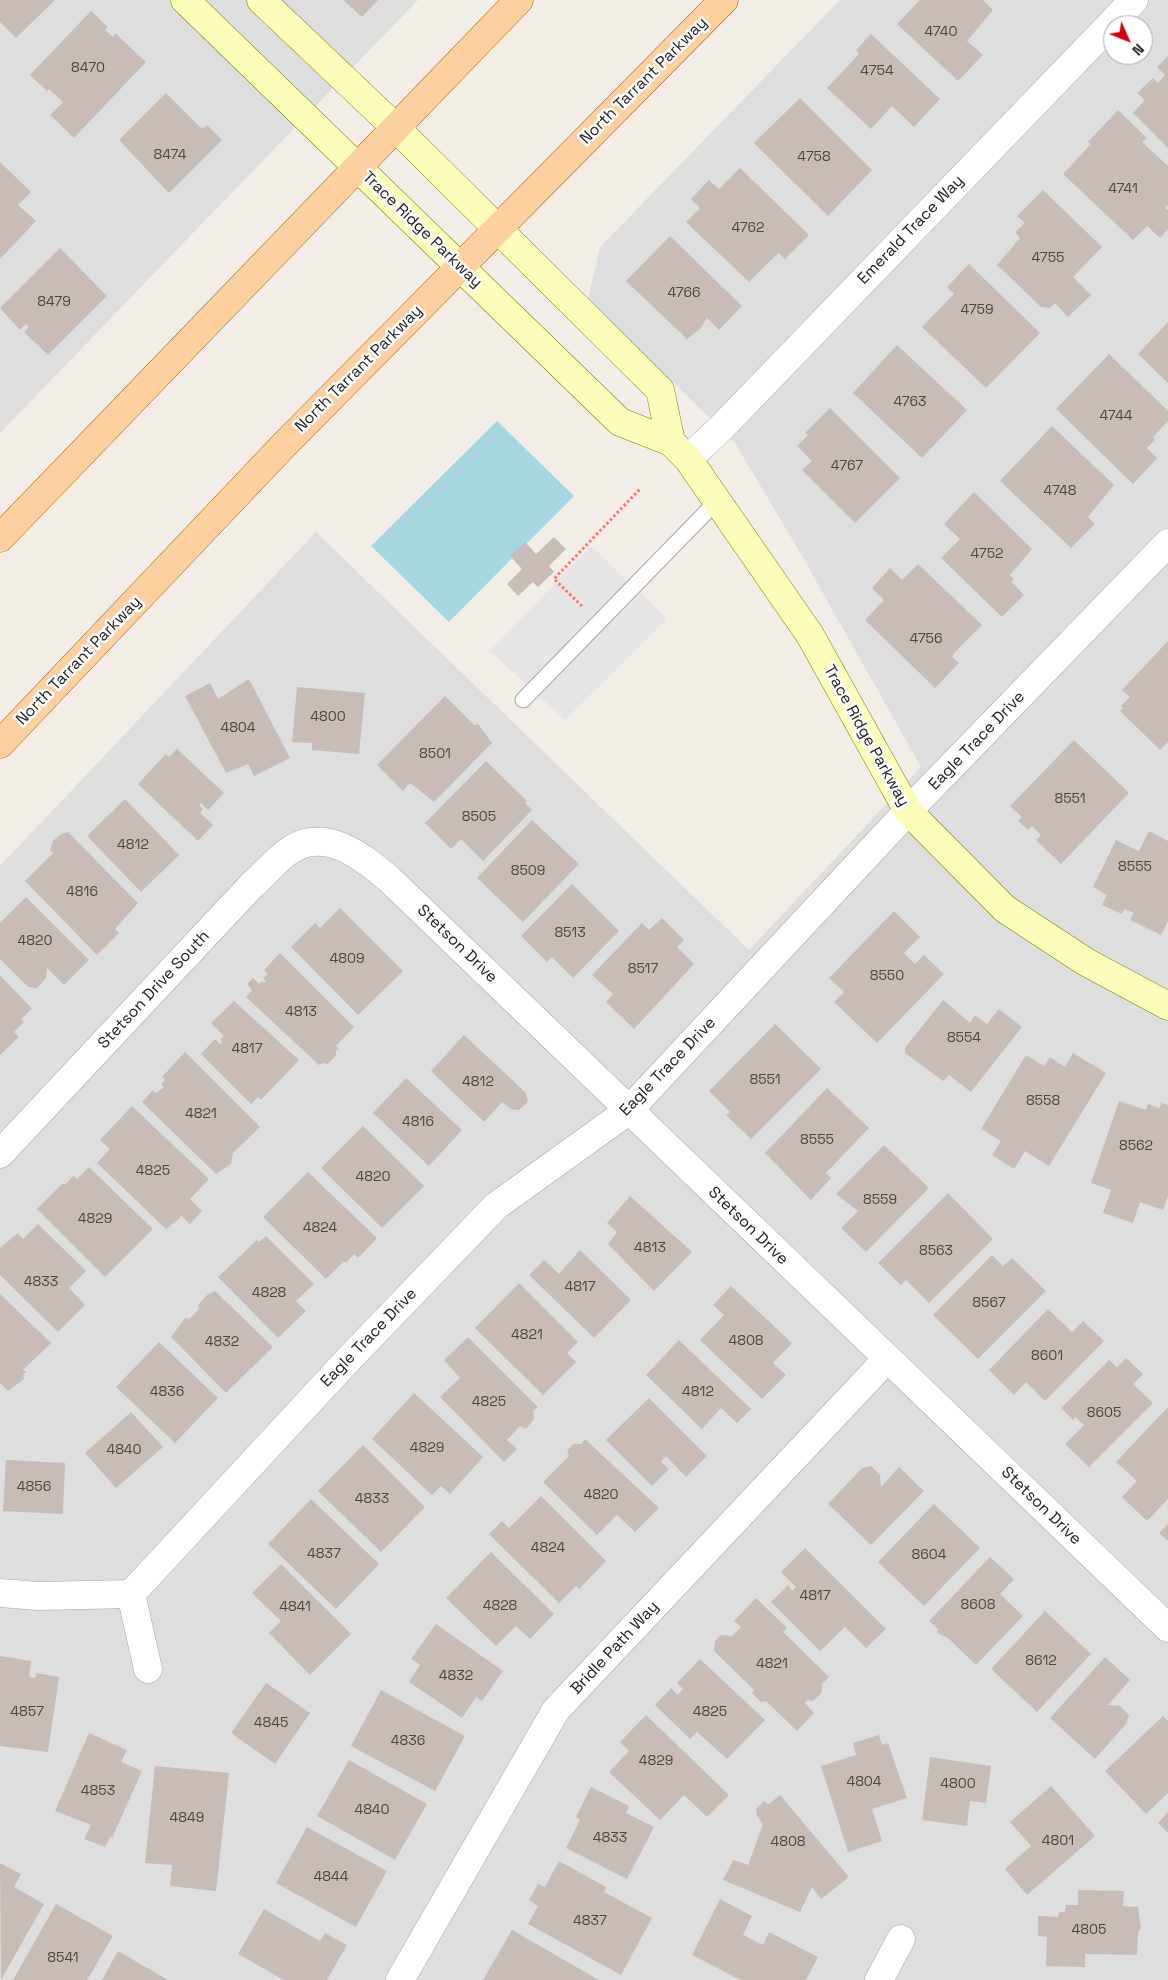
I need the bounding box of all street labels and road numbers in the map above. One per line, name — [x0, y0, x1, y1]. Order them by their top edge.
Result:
street label: North Tarrant Parkway — [576, 13, 712, 149]
street label: Trace Ridge Parkway — [358, 168, 486, 292]
street label: Emerald Trace Way — [854, 171, 968, 289]
street label: North Tarrant Parkway — [291, 301, 427, 437]
street label: North Tarrant Parkway — [12, 593, 146, 729]
street label: Trace Ridge Parkway — [819, 662, 913, 810]
street label: Eagle Trace Drive — [925, 688, 1029, 794]
street label: Stetson Drive — [413, 901, 501, 987]
street label: Stetson Drive South — [94, 927, 214, 1053]
street label: Eagle Trace Drive — [616, 1014, 720, 1120]
street label: Stetson Drive — [704, 1183, 792, 1269]
street label: Eagle Trace Drive — [317, 1285, 421, 1391]
street label: Stetson Drive — [997, 1463, 1085, 1549]
street label: Bridle Path Way — [567, 1597, 663, 1699]

